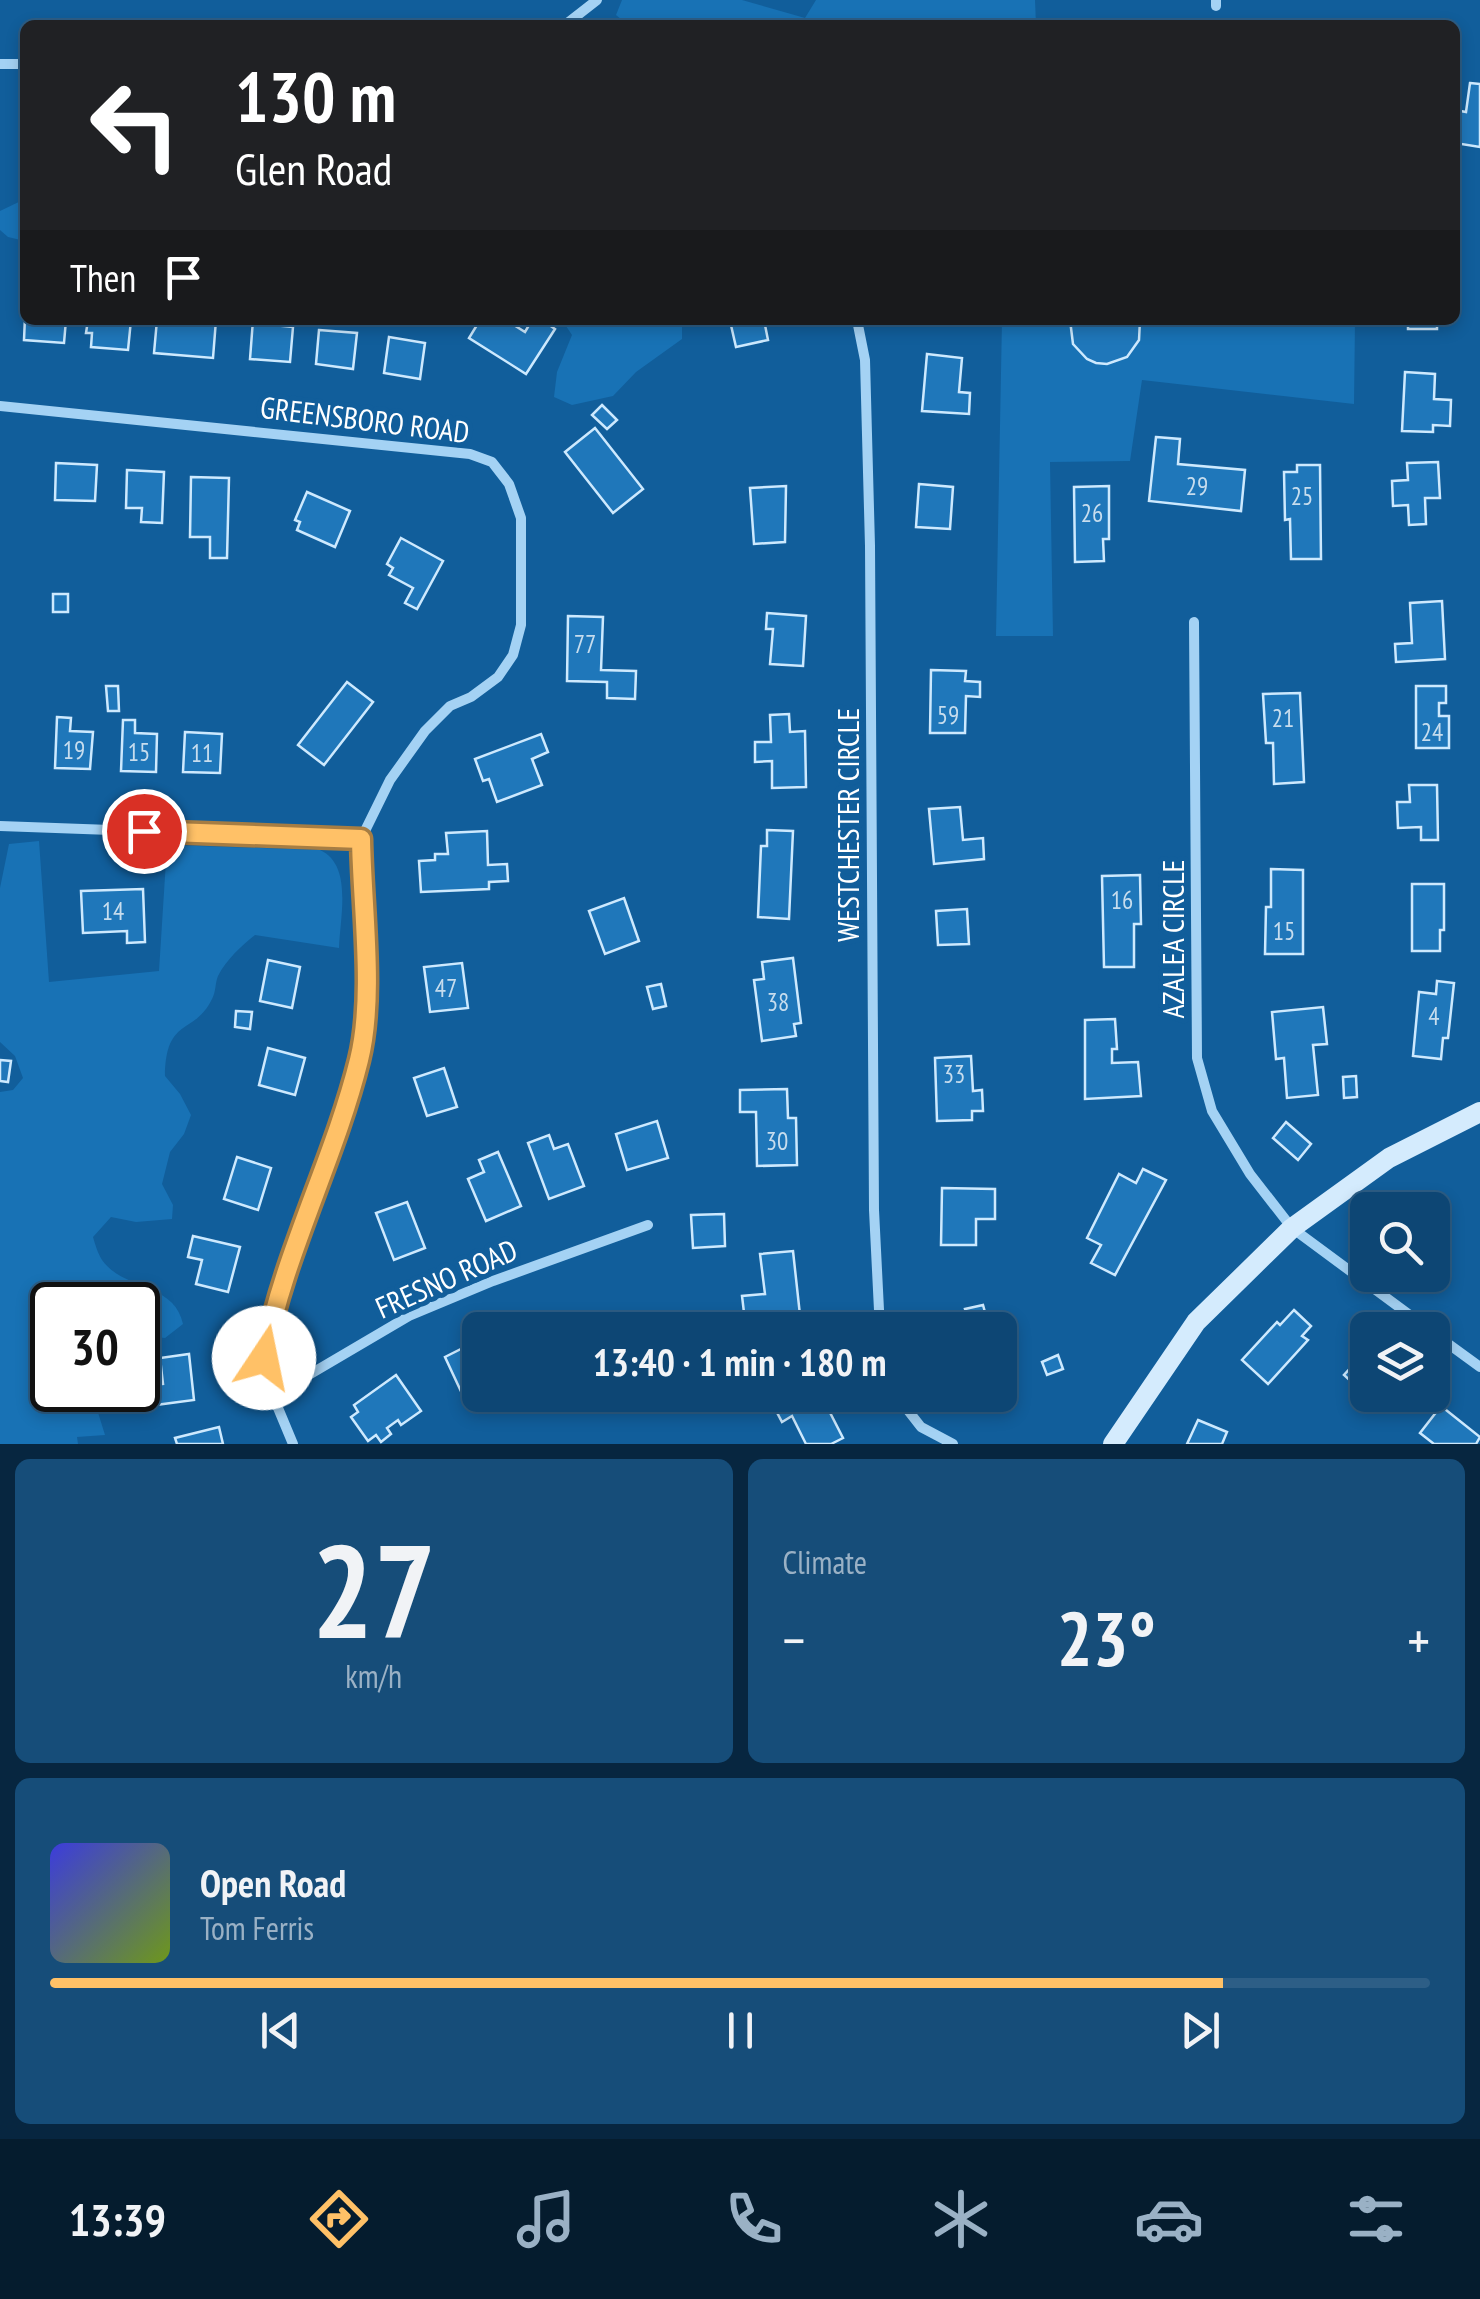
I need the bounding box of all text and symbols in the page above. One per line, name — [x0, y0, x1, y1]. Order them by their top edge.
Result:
text: 130 m — [235, 51, 396, 141]
icon: left — [70, 60, 200, 190]
text: Glen Road — [235, 139, 392, 197]
icon: arrive — [156, 250, 211, 305]
text: Then — [70, 253, 136, 302]
street label: GREENSBORO ROAD — [258, 387, 472, 451]
house number: 29 — [1186, 470, 1208, 502]
house number: 25 — [1291, 480, 1313, 512]
house number: 26 — [1081, 497, 1103, 529]
house number: 77 — [574, 628, 596, 660]
house number: 59 — [937, 699, 959, 731]
house number: 21 — [1272, 702, 1294, 734]
street label: WESTCHESTER CIRCLE — [828, 708, 867, 942]
house number: 24 — [1421, 716, 1443, 748]
house number: 19 — [63, 734, 85, 766]
house number: 15 — [128, 736, 150, 768]
house number: 11 — [191, 737, 213, 769]
pin — [102, 789, 187, 874]
icon: arrive — [117, 804, 172, 859]
street label: AZALEA CIRCLE — [1153, 860, 1192, 1018]
house number: 16 — [1111, 884, 1133, 916]
house number: 14 — [102, 895, 124, 927]
house number: 15 — [1273, 915, 1295, 947]
house number: 47 — [435, 972, 457, 1004]
house number: 38 — [767, 986, 789, 1018]
house number: 4 — [1428, 1000, 1440, 1032]
house number: 33 — [943, 1058, 965, 1090]
house number: 30 — [766, 1125, 788, 1157]
map controls — [1350, 1192, 1450, 1412]
button: search — [1350, 1192, 1450, 1292]
street label: FRESNO ROAD — [369, 1230, 523, 1326]
speed limit sign: 30 — [30, 1282, 160, 1412]
position arrow — [212, 1306, 316, 1410]
button: layers — [1350, 1312, 1450, 1412]
text: 13:40 · 1 min · 180 m — [593, 1337, 886, 1386]
text: 27 — [312, 1506, 436, 1674]
text: Climate — [783, 1541, 867, 1583]
text: 23° — [1057, 1590, 1156, 1687]
text: − — [783, 1604, 805, 1675]
text: + — [1407, 1604, 1430, 1675]
text: km/h — [345, 1655, 402, 1697]
text: Open Road — [200, 1858, 346, 1907]
text: Tom Ferris — [200, 1907, 314, 1949]
icon: previous — [253, 2003, 308, 2058]
icon: pause — [713, 2003, 768, 2058]
icon: next — [1173, 2003, 1228, 2058]
icon: directions — [304, 2184, 374, 2254]
icon: music — [511, 2184, 581, 2254]
icon: phone — [719, 2184, 789, 2254]
icon: climate — [926, 2184, 996, 2254]
icon: car — [1134, 2184, 1204, 2254]
icon: filters — [1341, 2184, 1411, 2254]
text: 13:39 — [69, 2190, 166, 2248]

